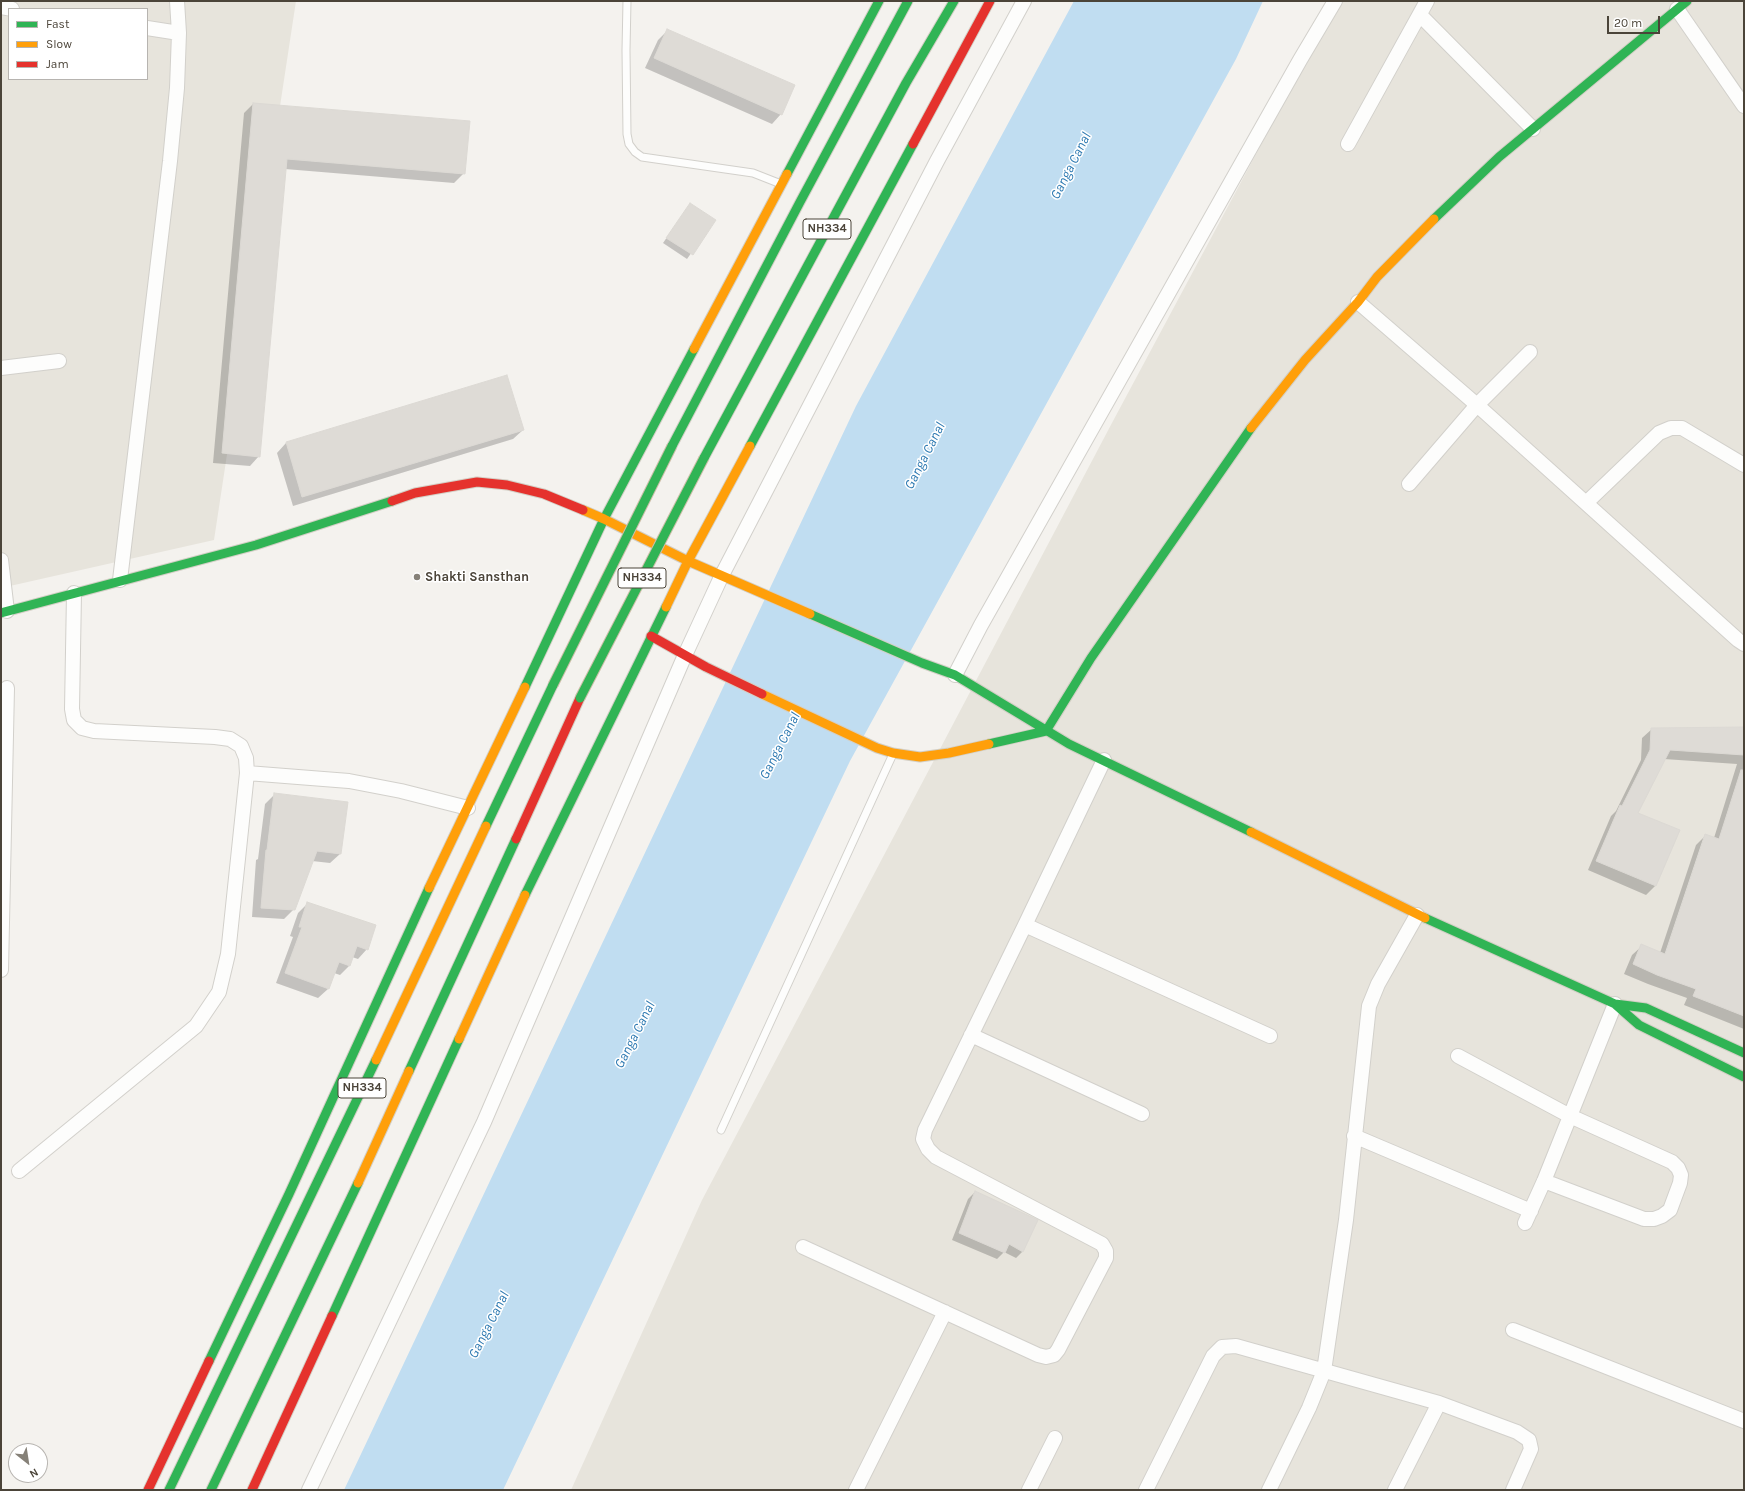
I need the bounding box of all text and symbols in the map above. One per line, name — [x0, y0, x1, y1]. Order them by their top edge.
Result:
legend — [8, 8, 148, 80]
scale bar — [1609, 8, 1662, 34]
text: 20 m — [1614, 16, 1642, 30]
text: Fast — [46, 17, 69, 31]
text: Slow — [46, 37, 72, 51]
text: Jam — [46, 57, 69, 71]
water label: Ganga Canal — [1047, 130, 1095, 202]
road number: NH334 — [803, 219, 851, 239]
water label: Ganga Canal — [901, 420, 949, 492]
road number: NH334 — [618, 568, 666, 588]
place label: Shakti Sansthan — [425, 569, 529, 585]
marker: Shakti Sansthan — [412, 572, 422, 582]
water label: Ganga Canal — [756, 710, 804, 782]
water label: Ganga Canal — [611, 999, 659, 1071]
road number: NH334 — [338, 1078, 386, 1098]
water label: Ganga Canal — [465, 1289, 513, 1361]
north arrow — [8, 1443, 48, 1483]
text: N — [27, 1465, 40, 1481]

